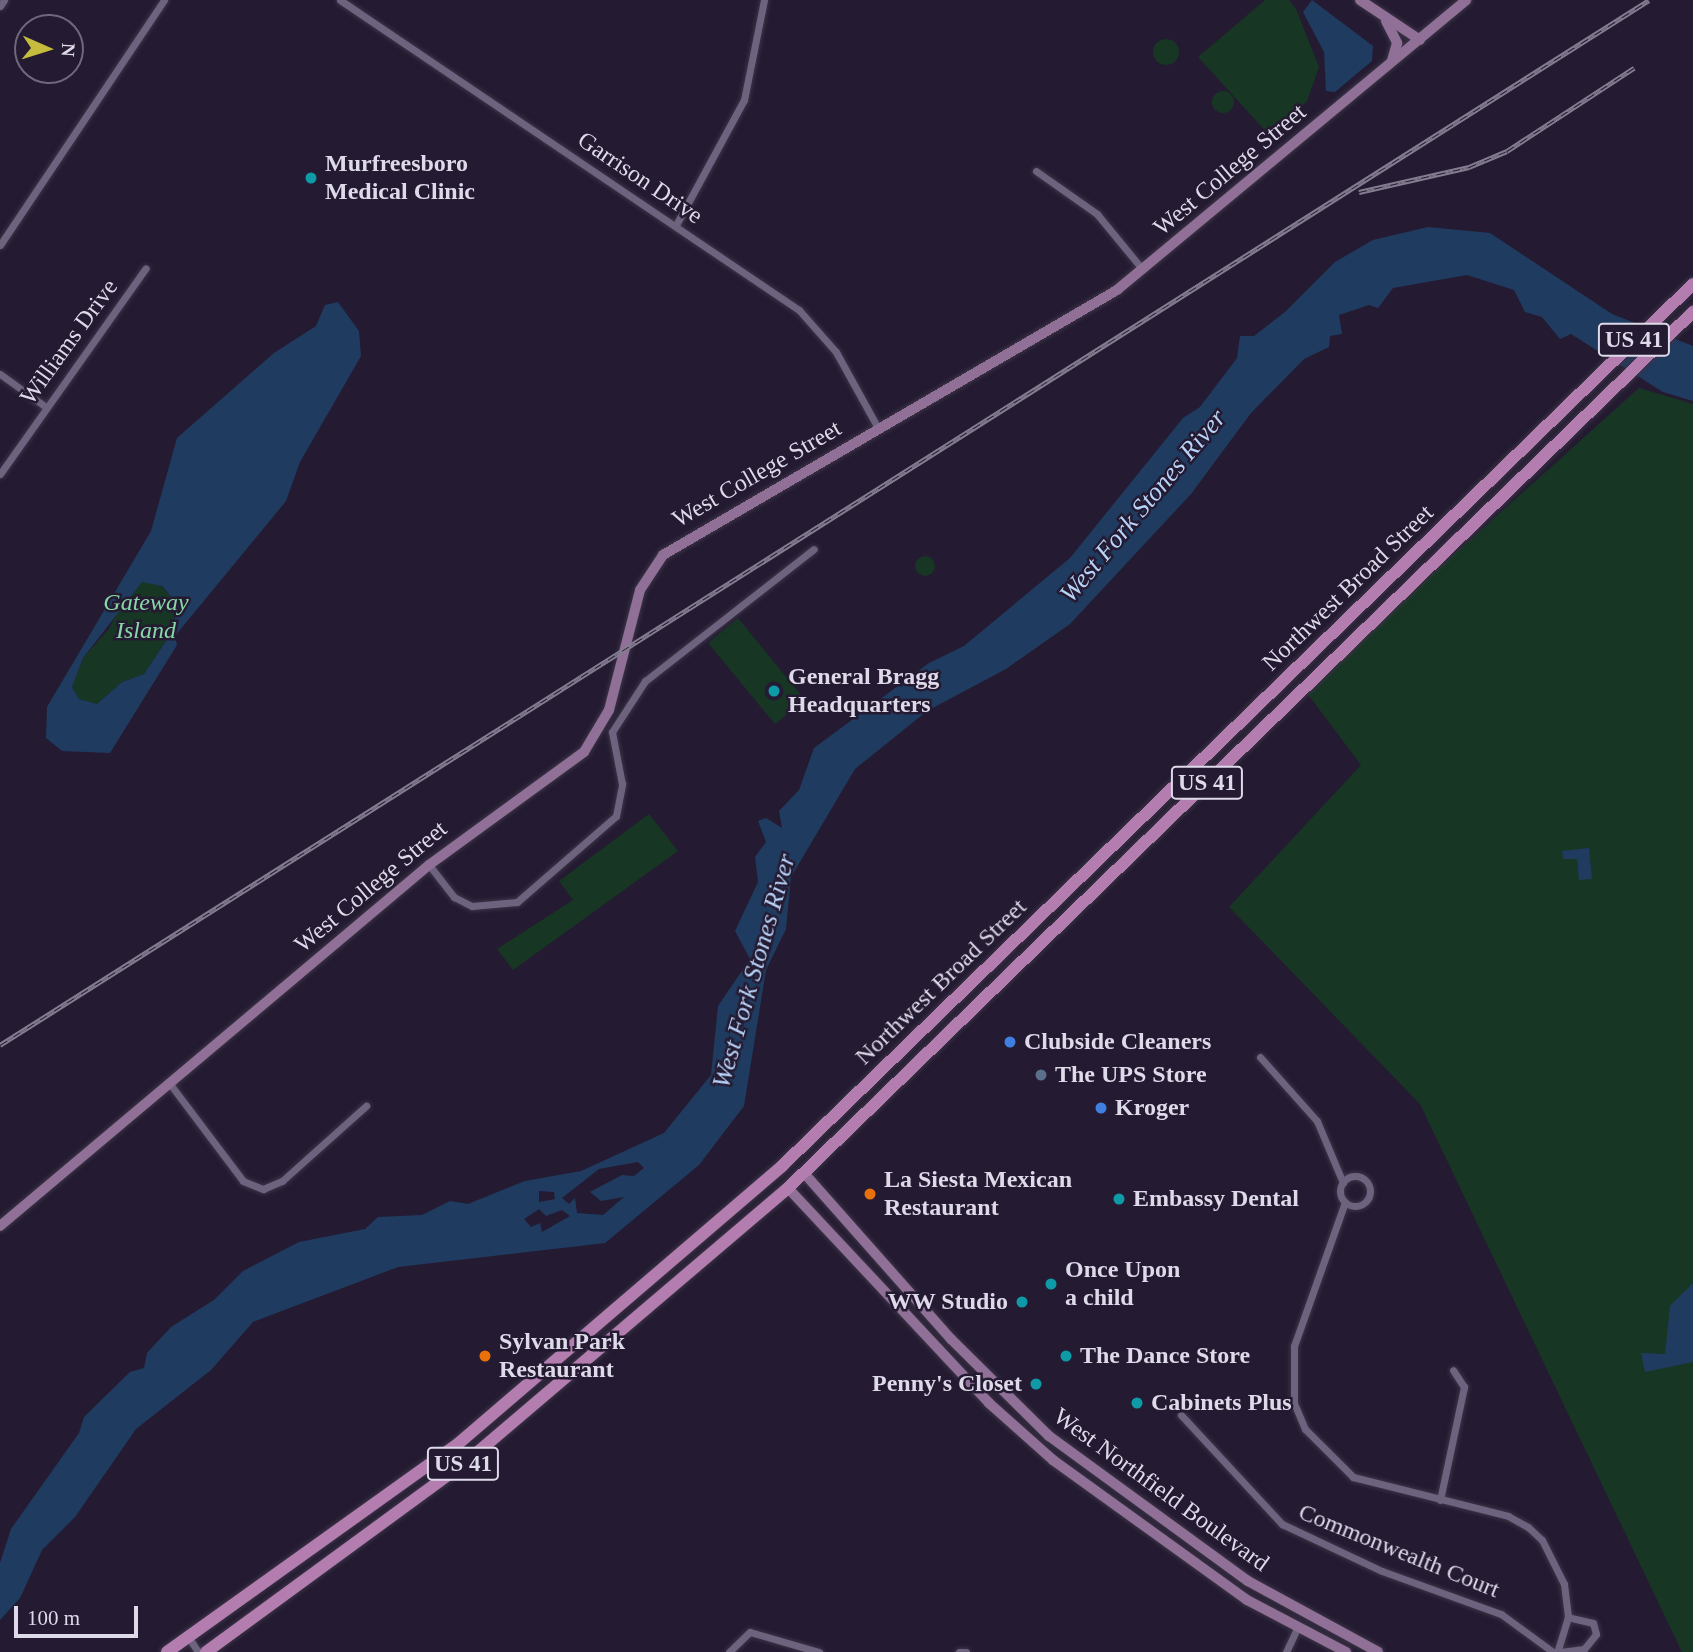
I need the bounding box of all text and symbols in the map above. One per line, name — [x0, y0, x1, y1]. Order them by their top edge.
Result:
north arrow — [14, 14, 84, 84]
text: N — [58, 43, 79, 57]
street label: West College Street — [1148, 98, 1312, 242]
street label: Garrison Drive — [572, 126, 708, 230]
place label: Murfreesboro Medical Clinic — [325, 150, 475, 206]
marker: Murfreesboro Medical Clinic — [303, 170, 319, 186]
street label: Williams Drive — [14, 274, 124, 410]
road number: US 41 — [1597, 320, 1671, 360]
water label: West Fork Stones River — [1053, 403, 1233, 609]
street label: West College Street — [668, 414, 846, 534]
street label: Northwest Broad Street — [1256, 499, 1440, 677]
park label: Gateway Island — [103, 589, 189, 645]
place label: General Bragg Headquarters — [788, 663, 939, 719]
marker: General Bragg Headquarters — [766, 683, 782, 699]
road number: US 41 — [1170, 764, 1244, 803]
street label: West College Street — [289, 815, 453, 959]
water label: West Fork Stones River — [706, 850, 802, 1092]
street label: Northwest Broad Street — [849, 893, 1033, 1071]
place label: Clubside Cleaners — [1024, 1028, 1211, 1056]
marker: Clubside Cleaners — [1002, 1034, 1018, 1050]
place label: The UPS Store — [1055, 1061, 1207, 1089]
marker: The UPS Store — [1033, 1067, 1049, 1083]
place label: Kroger — [1115, 1094, 1189, 1122]
marker: Kroger — [1093, 1100, 1109, 1116]
place label: La Siesta Mexican Restaurant — [884, 1166, 1072, 1222]
place label: Embassy Dental — [1133, 1185, 1299, 1213]
marker: La Siesta Mexican Restaurant — [862, 1186, 878, 1202]
marker: Embassy Dental — [1111, 1191, 1127, 1207]
place label: Once Upon a child — [1065, 1256, 1180, 1312]
marker: Once Upon a child — [1043, 1276, 1059, 1292]
place label: WW Studio — [887, 1288, 1008, 1316]
marker: WW Studio — [1014, 1294, 1030, 1310]
place label: Sylvan Park Restaurant — [499, 1328, 625, 1384]
place label: The Dance Store — [1080, 1342, 1250, 1370]
marker: Sylvan Park Restaurant — [477, 1348, 493, 1364]
marker: The Dance Store — [1058, 1348, 1074, 1364]
place label: Penny's Closet — [872, 1370, 1022, 1398]
marker: Penny's Closet — [1028, 1376, 1044, 1392]
place label: Cabinets Plus — [1151, 1389, 1292, 1417]
marker: Cabinets Plus — [1129, 1395, 1145, 1411]
street label: West Northfield Boulevard — [1048, 1402, 1274, 1578]
road number: US 41 — [426, 1444, 500, 1484]
street label: Commonwealth Court — [1294, 1498, 1504, 1604]
scale bar — [18, 1592, 142, 1636]
text: 100 m — [27, 1606, 80, 1630]

